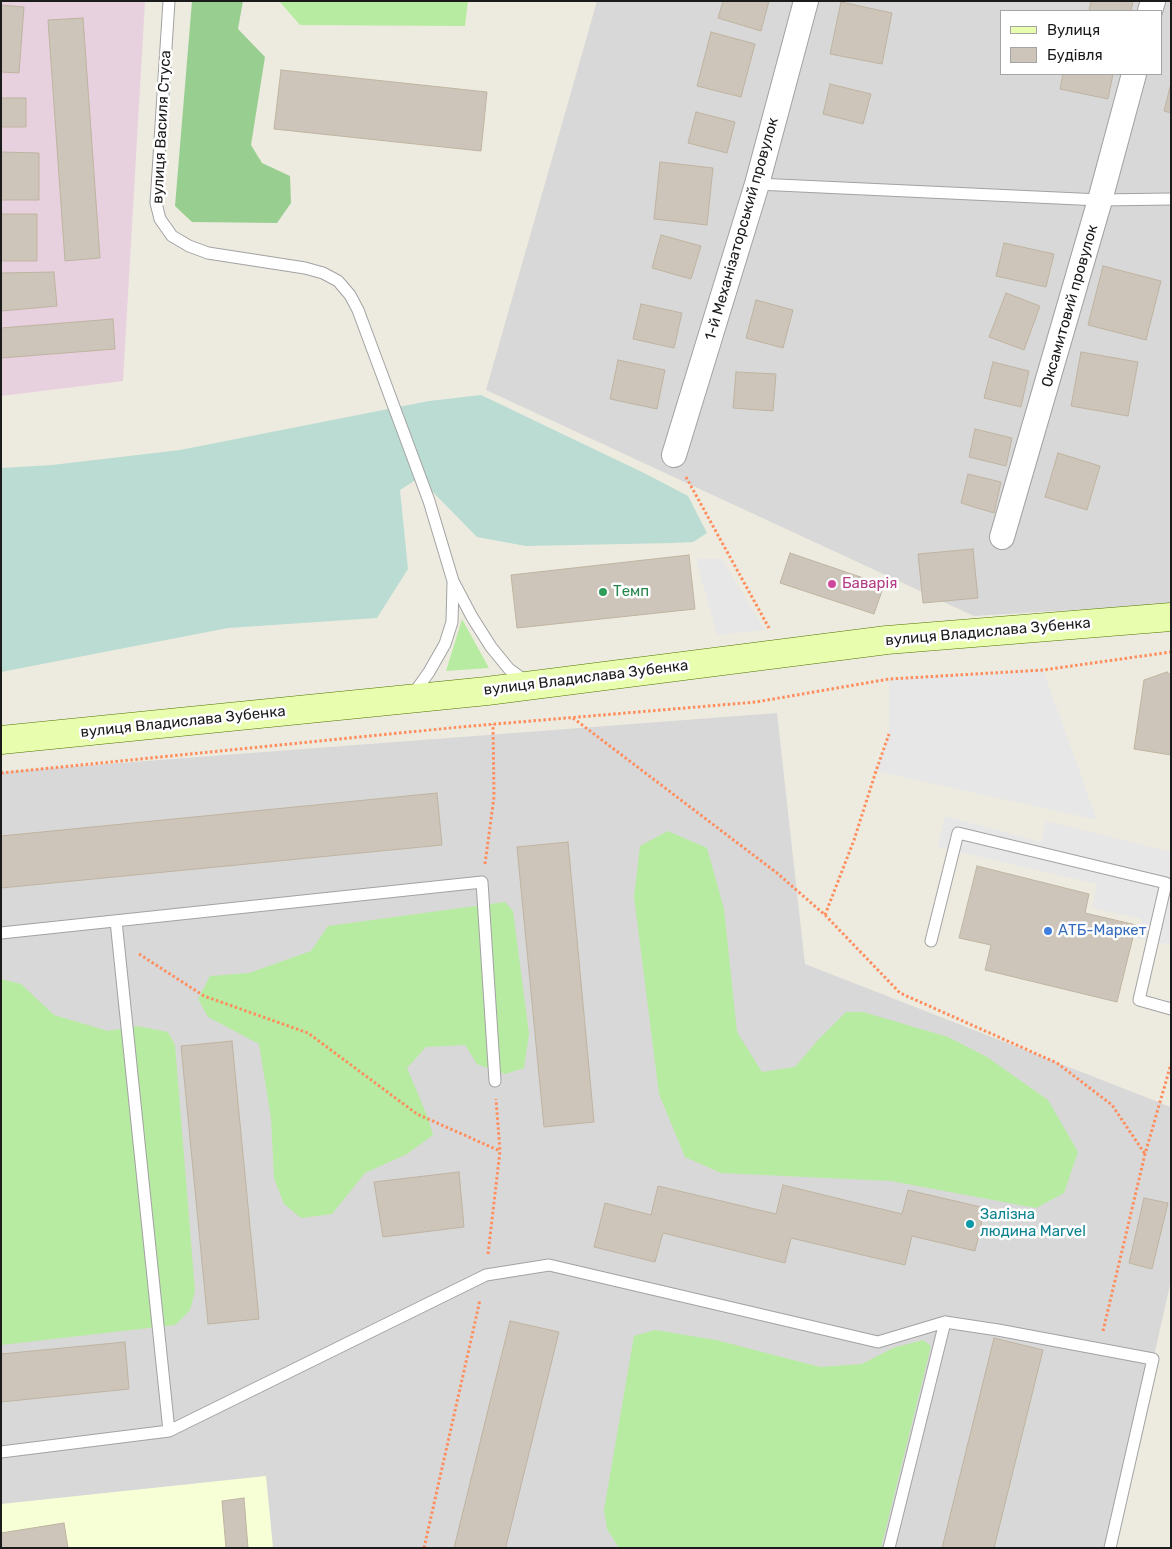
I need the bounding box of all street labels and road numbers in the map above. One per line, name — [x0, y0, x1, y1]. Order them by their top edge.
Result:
street label: вулиця Василя Стуса — [149, 50, 175, 204]
street label: 1-й Механізаторський провулок — [702, 116, 782, 342]
street label: Оксамитовий провулок — [1038, 223, 1102, 389]
street label: вулиця Владислава Зубенка — [885, 614, 1091, 650]
street label: вулиця Владислава Зубенка — [483, 657, 689, 699]
street label: вулиця Владислава Зубенка — [80, 702, 286, 742]

